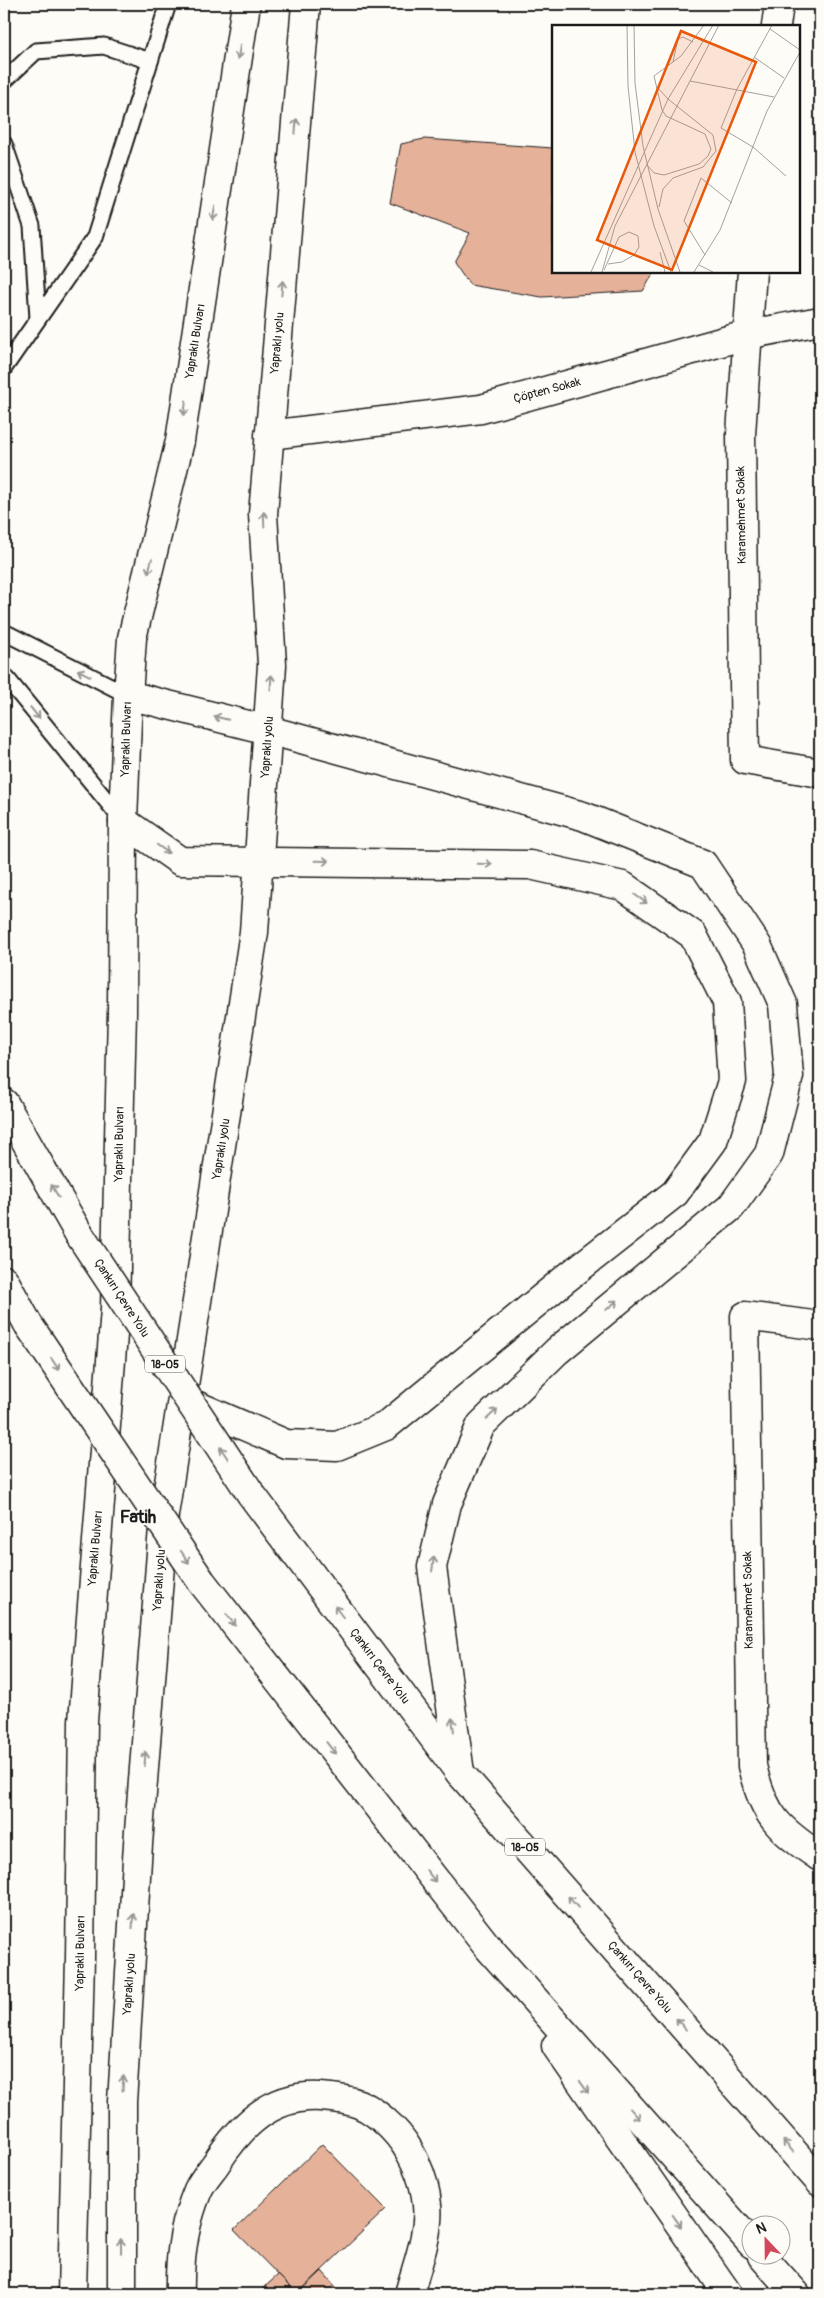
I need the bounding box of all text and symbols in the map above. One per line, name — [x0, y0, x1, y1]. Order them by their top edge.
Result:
inset map — [552, 25, 799, 272]
one-way arrow — [234, 44, 244, 60]
one-way arrow — [291, 118, 300, 134]
one-way arrow — [209, 204, 219, 220]
one-way arrow — [277, 280, 287, 296]
street label: Yapraklı Bulvarı — [182, 303, 209, 381]
street label: Yapraklı yolu — [267, 312, 288, 375]
street label: Çöpten Sokak — [512, 374, 582, 407]
one-way arrow — [180, 400, 190, 416]
street label: Karamehmet Sokak — [733, 466, 750, 564]
one-way arrow — [259, 512, 269, 528]
one-way arrow — [144, 558, 154, 574]
one-way arrow — [77, 668, 92, 677]
one-way arrow — [267, 674, 276, 690]
street label: Yapraklı Bulvarı — [118, 701, 135, 778]
one-way arrow — [29, 706, 40, 719]
one-way arrow — [213, 713, 229, 722]
street label: Yapraklı yolu — [258, 716, 277, 779]
one-way arrow — [156, 844, 170, 854]
one-way arrow — [314, 856, 330, 866]
one-way arrow — [476, 859, 493, 869]
one-way arrow — [634, 894, 648, 904]
street label: Yapraklı Bulvarı — [111, 1106, 128, 1183]
street label: Yapraklı yolu — [209, 1117, 234, 1182]
one-way arrow — [49, 1185, 59, 1199]
street label: Çankırı Çevre Yolu — [91, 1256, 153, 1340]
one-way arrow — [606, 1300, 619, 1311]
road number: 18-05 — [145, 1356, 185, 1372]
one-way arrow — [50, 1357, 60, 1371]
one-way arrow — [486, 1408, 498, 1421]
one-way arrow — [219, 1446, 229, 1460]
district label: Fatih — [120, 1506, 157, 1529]
street label: Yapraklı Bulvarı — [85, 1510, 106, 1587]
street label: Yapraklı yolu — [150, 1549, 169, 1612]
one-way arrow — [180, 1550, 190, 1564]
street label: Karamehmet Sokak — [740, 1551, 757, 1649]
one-way arrow — [428, 1556, 438, 1572]
one-way arrow — [334, 1606, 345, 1619]
one-way arrow — [226, 1613, 236, 1627]
street label: Çankırı Çevre Yolu — [346, 1626, 413, 1707]
one-way arrow — [448, 1717, 458, 1733]
one-way arrow — [326, 1741, 337, 1754]
one-way arrow — [140, 1751, 150, 1767]
road number: 18-05 — [505, 1838, 545, 1855]
one-way arrow — [426, 1869, 437, 1882]
one-way arrow — [567, 1895, 579, 1908]
one-way arrow — [129, 1913, 138, 1929]
street label: Yapraklı Bulvarı — [72, 1915, 89, 1992]
street label: Çankırı Çevre Yolu — [604, 1938, 675, 2016]
street label: Yapraklı yolu — [120, 1953, 139, 2016]
one-way arrow — [675, 2017, 686, 2030]
one-way arrow — [118, 2075, 128, 2091]
one-way arrow — [579, 2080, 589, 2094]
one-way arrow — [630, 2107, 641, 2120]
one-way arrow — [782, 2139, 794, 2152]
one-way arrow — [672, 2213, 682, 2227]
north arrow — [742, 2216, 792, 2266]
text: N — [754, 2219, 769, 2238]
one-way arrow — [116, 2238, 126, 2254]

